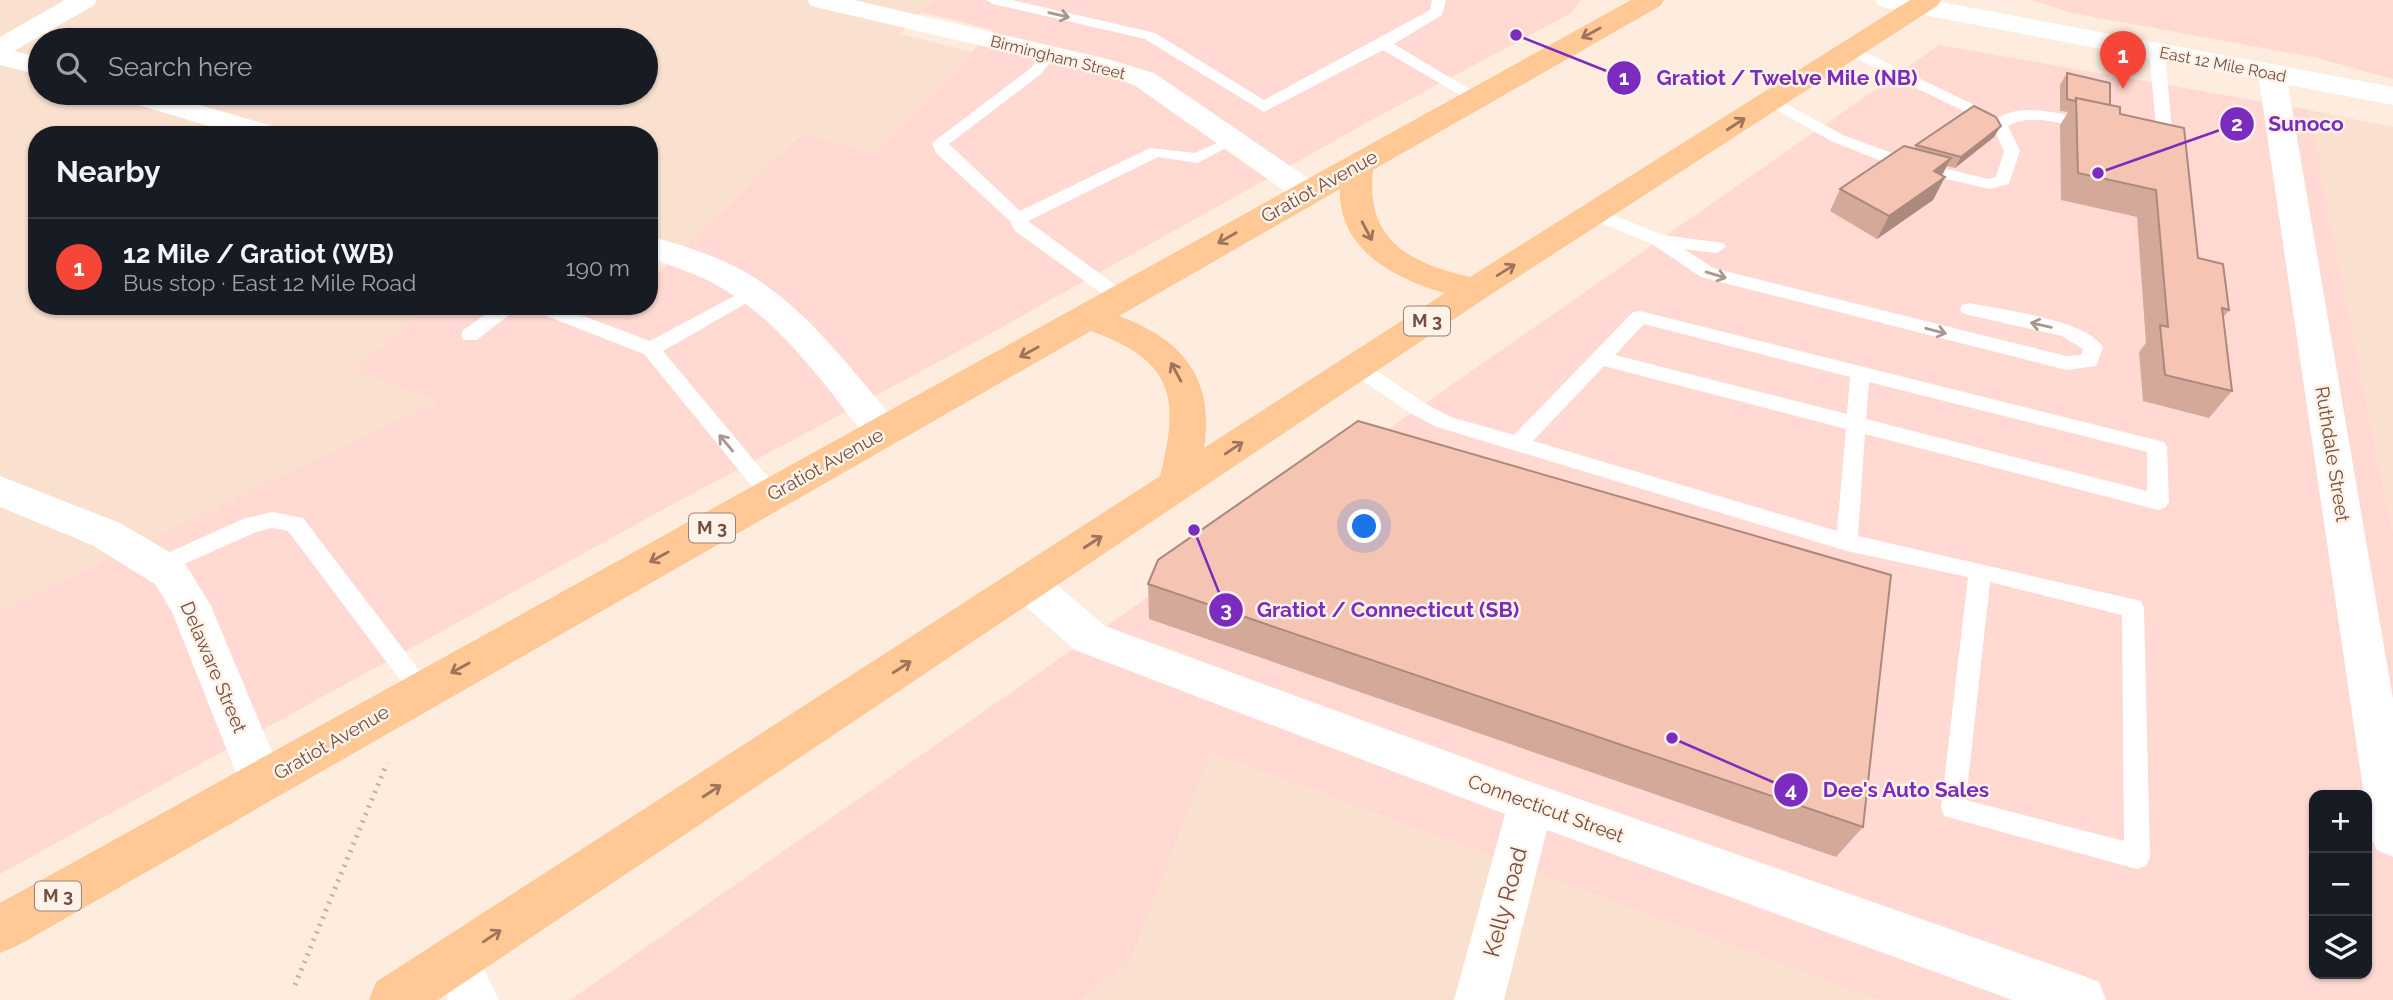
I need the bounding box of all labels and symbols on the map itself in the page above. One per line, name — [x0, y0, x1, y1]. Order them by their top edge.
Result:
one-way arrow — [1047, 9, 1070, 22]
one-way arrow — [1582, 26, 1602, 40]
pin: 1 — [2100, 31, 2146, 89]
street label: Birmingham Street — [988, 32, 1128, 84]
street label: East 12 Mile Road — [2158, 43, 2288, 86]
callout: Gratiot / Twelve Mile (NB) — [1607, 57, 1932, 99]
text: 1 — [1619, 65, 1629, 90]
text: Gratiot / Twelve Mile (NB) — [1656, 65, 1918, 90]
callout: Sunoco — [2219, 103, 2358, 145]
text: 2 — [2231, 111, 2243, 136]
text: Sunoco — [2268, 111, 2344, 136]
one-way arrow — [1726, 116, 1745, 131]
street label: Gratiot Avenue — [1257, 145, 1381, 227]
one-way arrow — [1360, 220, 1374, 240]
one-way arrow — [1217, 232, 1237, 246]
one-way arrow — [1496, 262, 1516, 276]
one-way arrow — [1705, 269, 1727, 282]
road number: M 3 — [1404, 306, 1450, 335]
one-way arrow — [2030, 318, 2053, 331]
one-way arrow — [1925, 325, 1947, 338]
one-way arrow — [1019, 345, 1040, 359]
one-way arrow — [1169, 363, 1183, 383]
street label: Ruthdale Street — [2311, 385, 2355, 524]
street label: Gratiot Avenue — [763, 423, 887, 505]
one-way arrow — [719, 435, 734, 453]
one-way arrow — [1224, 441, 1243, 456]
your location — [1347, 509, 1381, 543]
road number: M 3 — [689, 514, 735, 542]
one-way arrow — [1083, 535, 1102, 550]
one-way arrow — [649, 551, 670, 564]
callout: Gratiot / Connecticut (SB) — [1208, 589, 1533, 631]
text: 3 — [1220, 597, 1232, 622]
text: Gratiot / Connecticut (SB) — [1257, 597, 1519, 622]
street label: Delaware Street — [176, 598, 252, 737]
one-way arrow — [892, 659, 912, 673]
one-way arrow — [451, 661, 471, 675]
street label: Gratiot Avenue — [269, 700, 393, 784]
callout: Dee's Auto Sales — [1773, 769, 2003, 811]
street label: Connecticut Street — [1465, 770, 1628, 847]
text: 4 — [1785, 777, 1797, 802]
text: Dee's Auto Sales — [1823, 777, 1989, 802]
one-way arrow — [701, 783, 721, 797]
street label: Kelly Road — [1477, 844, 1532, 960]
road number: M 3 — [35, 882, 81, 911]
one-way arrow — [482, 929, 501, 943]

